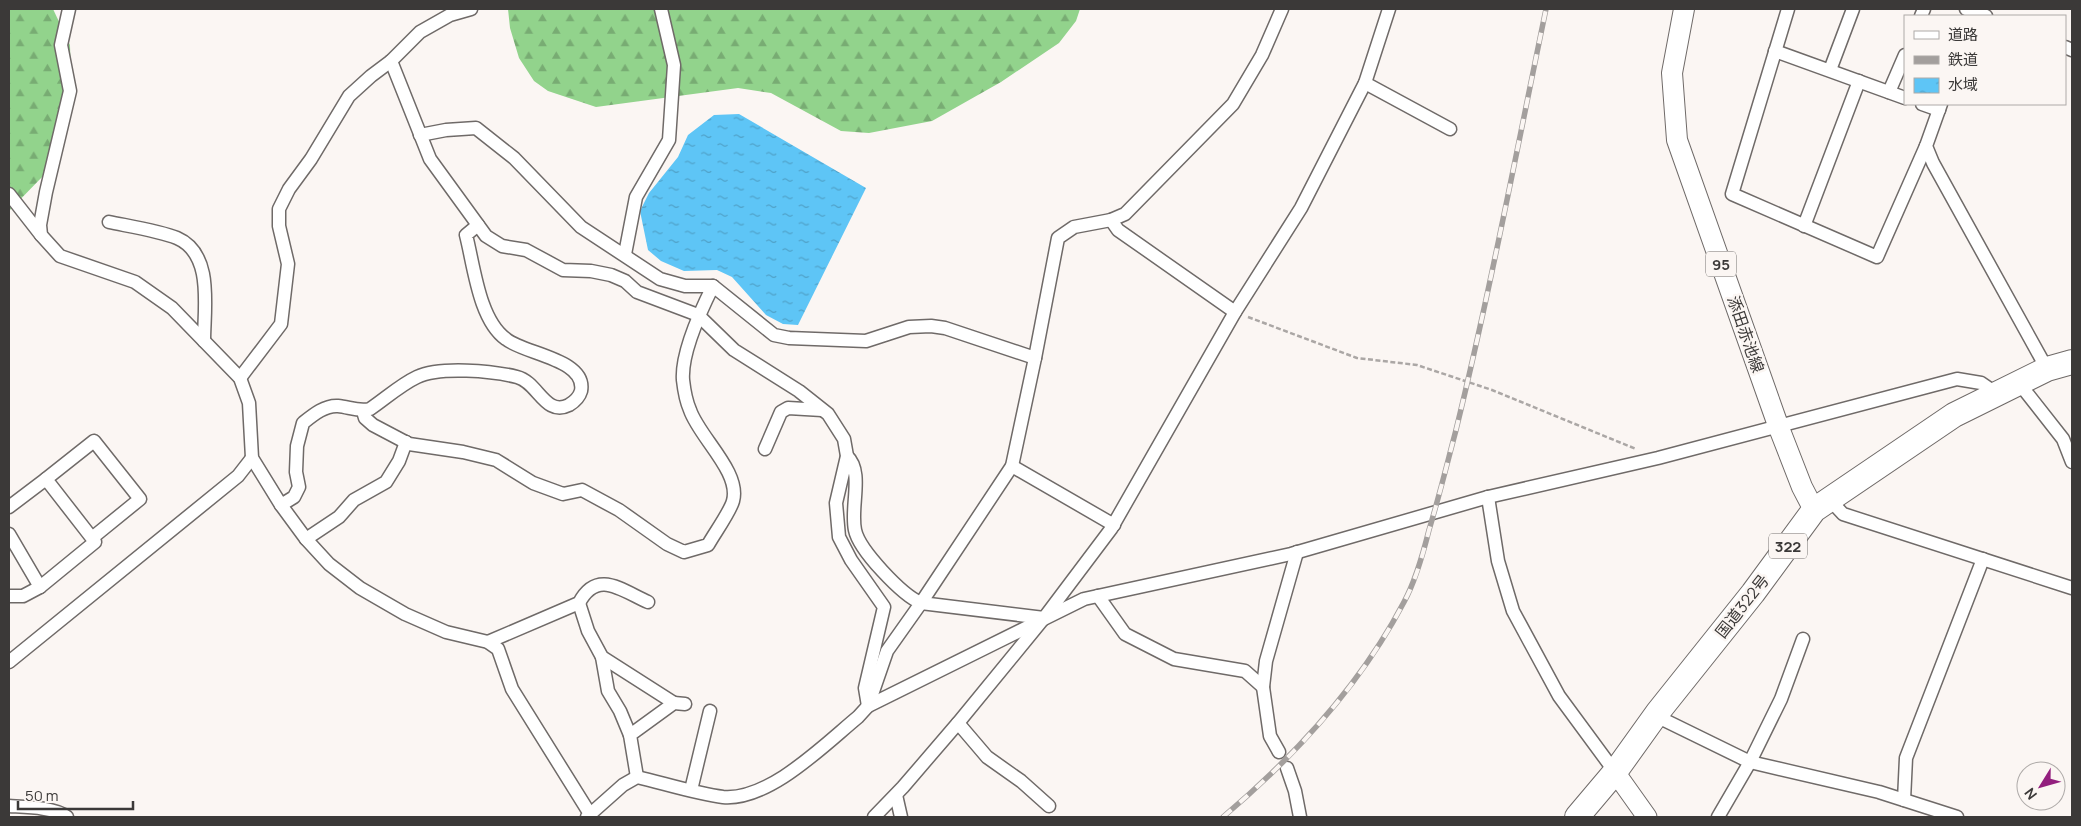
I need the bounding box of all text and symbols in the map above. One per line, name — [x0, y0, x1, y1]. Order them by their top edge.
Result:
legend — [1904, 15, 2066, 105]
text: 道路 — [1948, 24, 1978, 45]
text: 鉄道 — [1948, 49, 1978, 70]
text: 水域 — [1948, 74, 1978, 95]
road number: 95 — [1706, 252, 1736, 276]
street label: 添田赤池線 — [1723, 293, 1769, 375]
road number: 322 — [1769, 534, 1807, 558]
street label: 国道322号 — [1710, 570, 1774, 642]
north arrow — [2016, 761, 2066, 811]
scale bar — [18, 778, 132, 810]
text: N — [2020, 784, 2041, 804]
text: 50 m — [25, 785, 59, 806]

